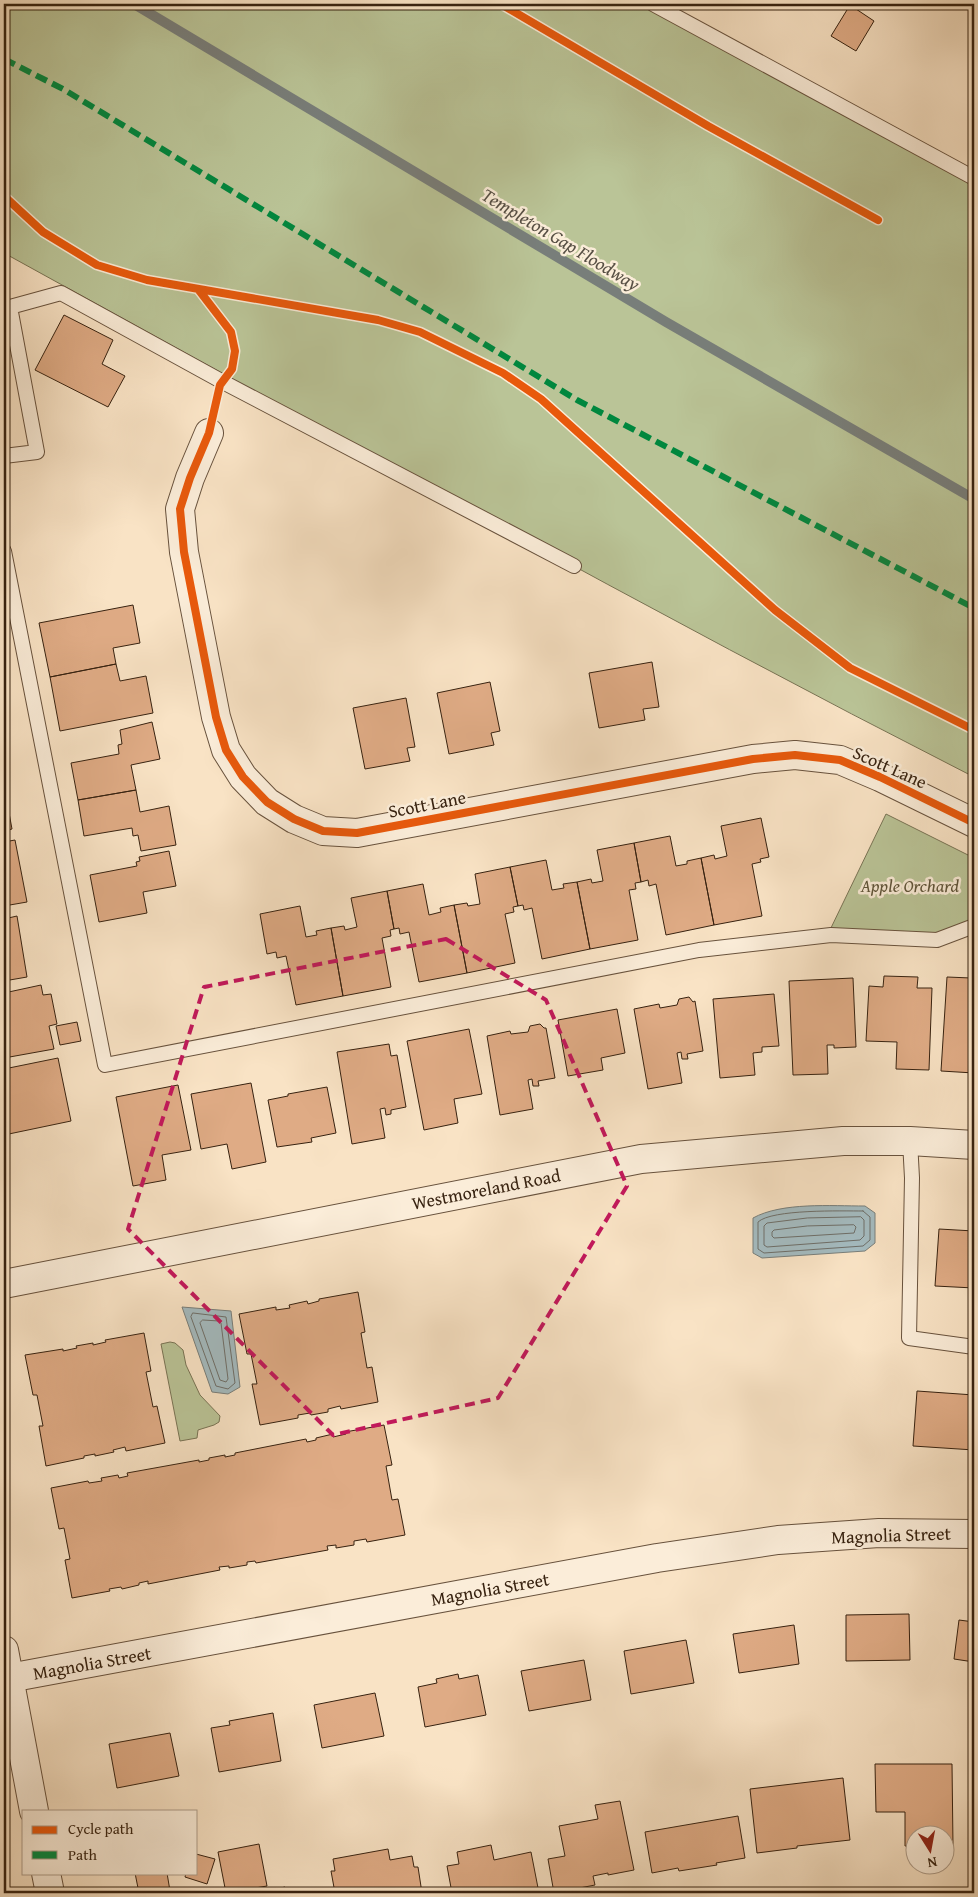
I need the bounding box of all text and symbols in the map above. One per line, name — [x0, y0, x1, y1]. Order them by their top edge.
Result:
water label: Templeton Gap Floodway — [477, 181, 646, 298]
street label: Scott Lane — [849, 739, 931, 795]
street label: Scott Lane — [386, 783, 468, 825]
park label: Apple Orchard — [860, 872, 960, 899]
street label: Westmoreland Road — [409, 1161, 563, 1217]
street label: Magnolia Street — [831, 1519, 952, 1551]
street label: Magnolia Street — [429, 1565, 552, 1613]
street label: Magnolia Street — [31, 1639, 154, 1687]
legend — [22, 1810, 198, 1874]
text: Cycle path — [68, 1818, 134, 1839]
north arrow — [906, 1824, 956, 1874]
text: Path — [68, 1844, 97, 1865]
text: N — [925, 1852, 939, 1874]

